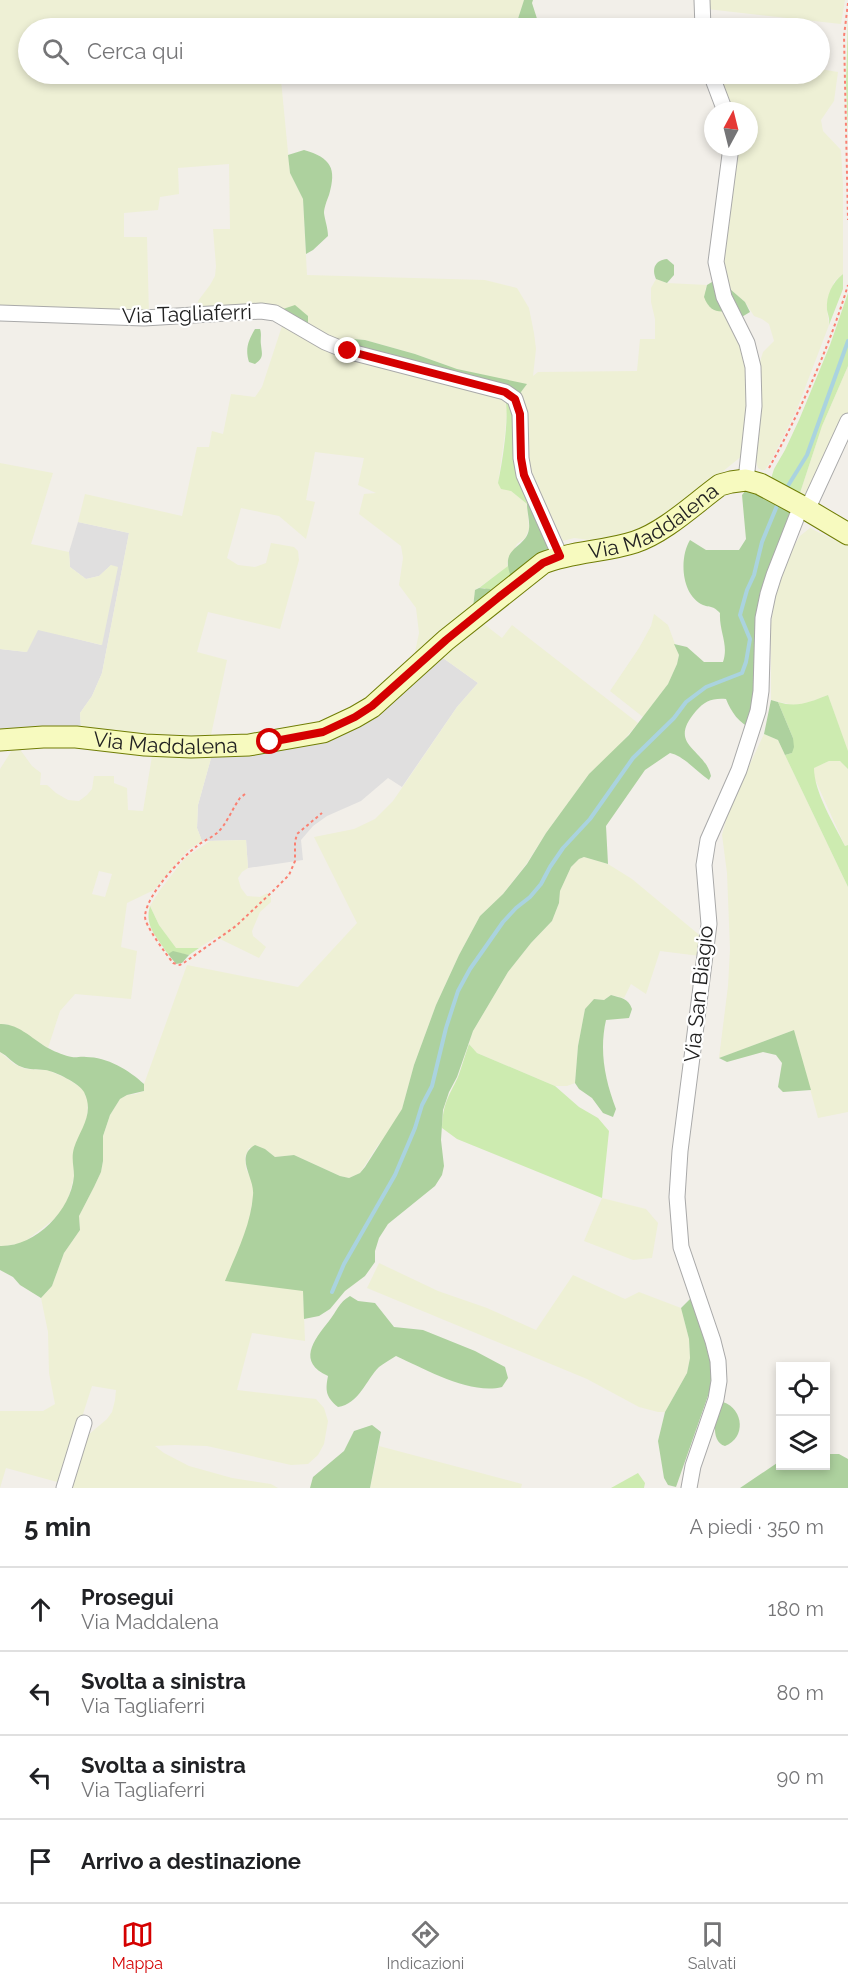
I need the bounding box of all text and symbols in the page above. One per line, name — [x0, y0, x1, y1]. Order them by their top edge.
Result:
search box — [18, 18, 830, 84]
icon: search — [39, 35, 72, 68]
text: Cerca qui — [87, 38, 184, 64]
north arrow — [704, 102, 758, 156]
street label: Via Tagliaferri — [122, 299, 252, 328]
route end — [334, 337, 360, 363]
street label: Via Maddalena — [587, 478, 723, 564]
street label: Via Maddalena — [92, 726, 238, 759]
route start — [256, 728, 282, 754]
street label: Via San Biagio — [679, 924, 718, 1064]
map controls — [776, 1362, 830, 1470]
button: locate — [776, 1362, 830, 1416]
button: layers — [776, 1416, 830, 1470]
text: 5 min — [24, 1512, 91, 1542]
text: A piedi · 350 m — [689, 1515, 824, 1539]
text: Prosegui — [81, 1584, 174, 1610]
icon: ahead — [24, 1593, 57, 1626]
text: 180 m — [768, 1597, 824, 1621]
text: Via Maddalena — [81, 1610, 219, 1634]
text: Svolta a sinistra — [81, 1668, 246, 1694]
icon: left — [24, 1677, 57, 1710]
text: 80 m — [776, 1681, 824, 1705]
text: Via Tagliaferri — [81, 1694, 205, 1718]
text: Svolta a sinistra — [81, 1752, 246, 1778]
icon: left — [24, 1761, 57, 1794]
text: 90 m — [777, 1765, 824, 1789]
text: Via Tagliaferri — [81, 1778, 205, 1802]
icon: arrive — [24, 1845, 57, 1878]
text: Arrivo a destinazione — [81, 1848, 301, 1874]
tab: Mappa — [112, 1918, 163, 1973]
tab: Indicazioni — [386, 1918, 464, 1973]
tab: Salvati — [688, 1918, 736, 1973]

